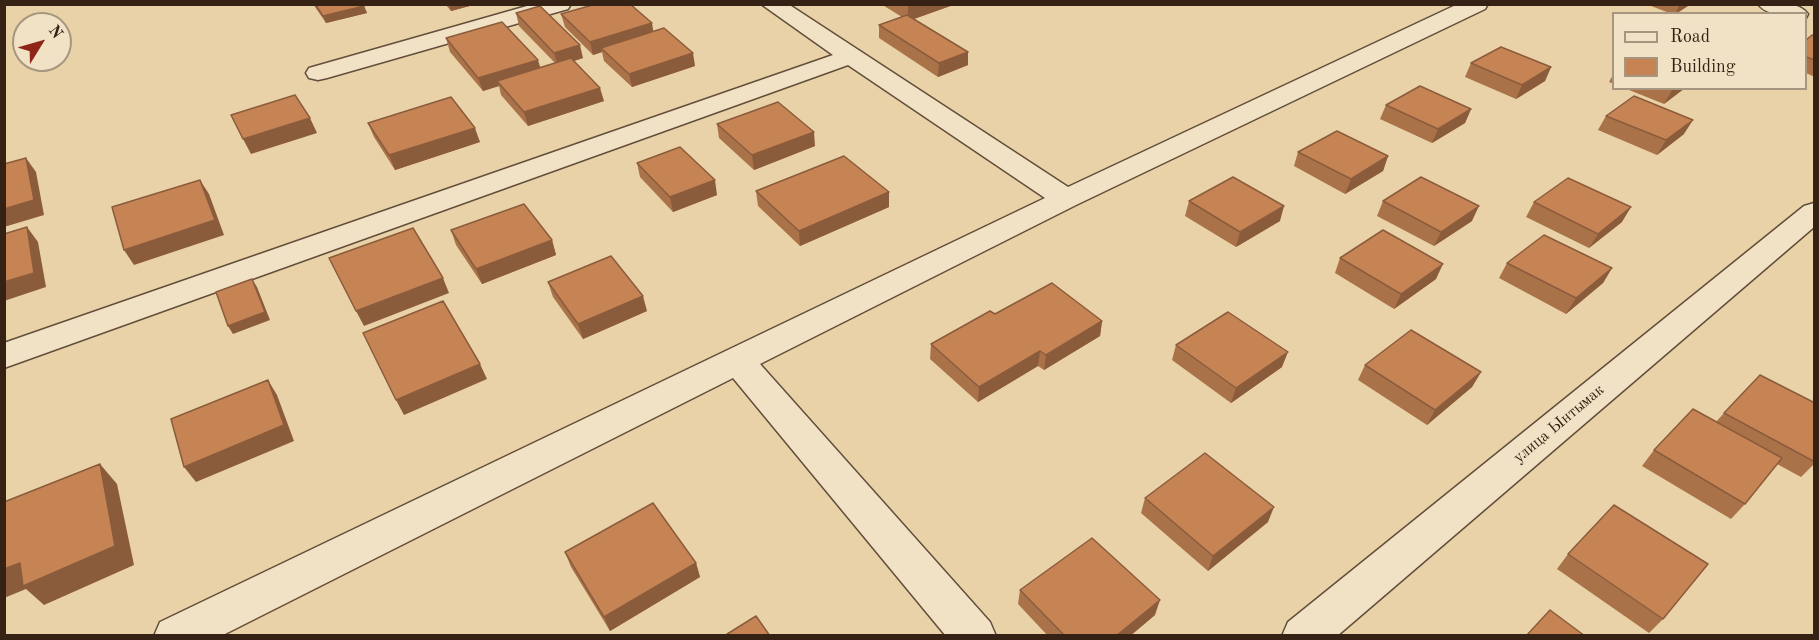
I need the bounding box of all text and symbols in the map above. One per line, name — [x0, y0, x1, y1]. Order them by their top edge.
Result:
north arrow — [12, 12, 72, 72]
legend — [1612, 12, 1807, 90]
text: N — [45, 23, 65, 42]
text: Road — [1670, 28, 1710, 46]
text: Building — [1670, 58, 1735, 76]
street label: улица Ынтымак — [1510, 380, 1608, 468]

